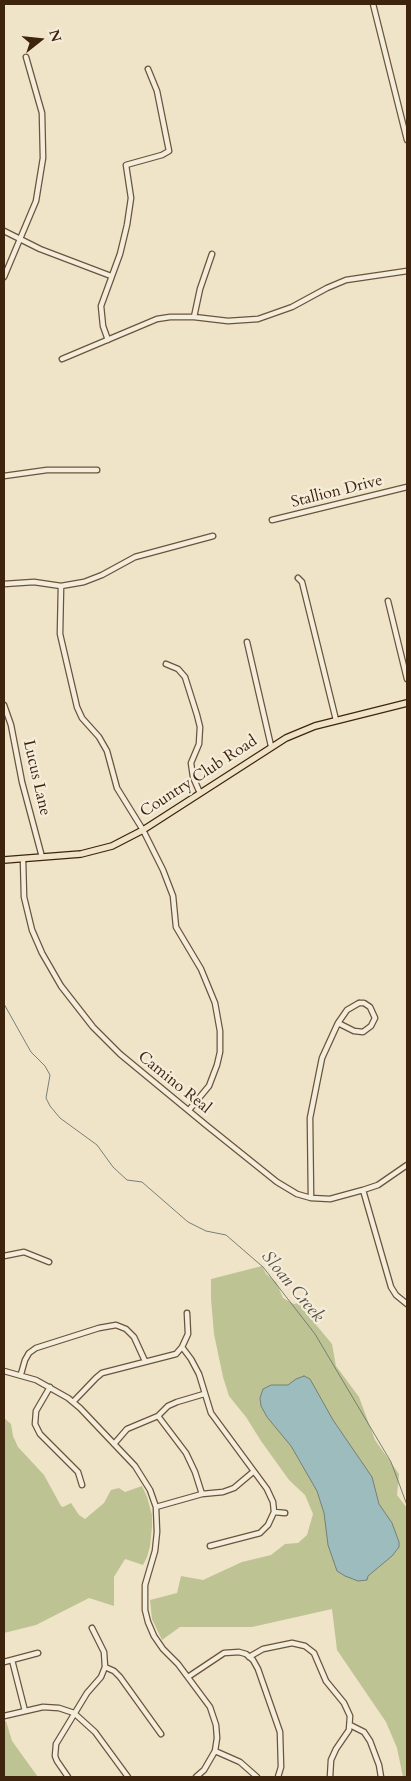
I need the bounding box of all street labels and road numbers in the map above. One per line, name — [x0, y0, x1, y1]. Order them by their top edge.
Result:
street label: Stallion Drive — [289, 471, 385, 513]
street label: Country Club Road — [137, 732, 261, 822]
street label: Lucus Lane — [18, 738, 54, 818]
street label: Camino Real — [134, 1048, 214, 1118]

